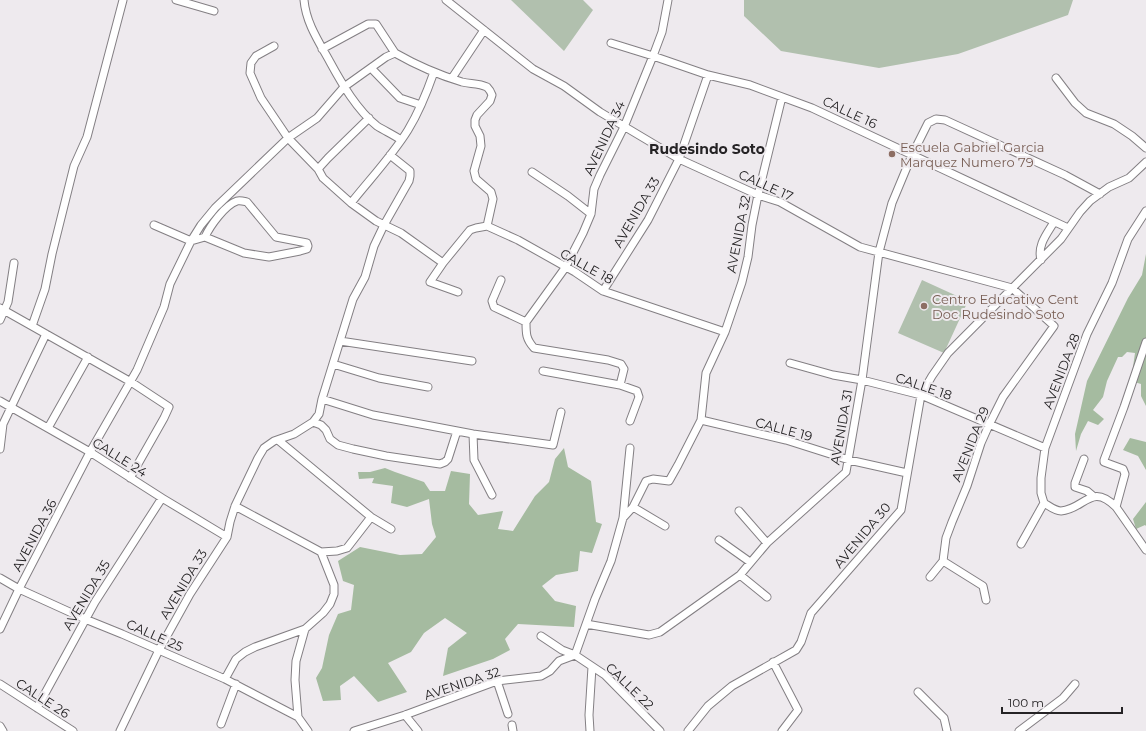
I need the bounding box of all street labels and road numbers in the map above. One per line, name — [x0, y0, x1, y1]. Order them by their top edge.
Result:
street label: CALLE 16 — [820, 92, 880, 132]
street label: AVENIDA 34 — [580, 98, 628, 178]
street label: CALLE 17 — [736, 166, 796, 204]
street label: AVENIDA 33 — [609, 174, 663, 250]
street label: AVENIDA 32 — [723, 194, 753, 274]
street label: CALLE 18 — [557, 245, 617, 287]
street label: AVENIDA 28 — [1039, 331, 1083, 411]
street label: CALLE 18 — [894, 369, 954, 403]
street label: AVENIDA 31 — [826, 388, 856, 466]
street label: AVENIDA 29 — [948, 404, 992, 484]
street label: CALLE 19 — [754, 414, 814, 444]
street label: CALLE 24 — [90, 434, 151, 480]
street label: AVENIDA 36 — [8, 496, 60, 574]
street label: AVENIDA 30 — [830, 499, 894, 571]
street label: AVENIDA 33 — [156, 546, 210, 622]
street label: AVENIDA 35 — [59, 557, 113, 633]
street label: CALLE 25 — [124, 615, 186, 655]
street label: CALLE 22 — [603, 659, 657, 713]
street label: AVENIDA 32 — [422, 663, 502, 703]
street label: CALLE 26 — [13, 675, 73, 721]

